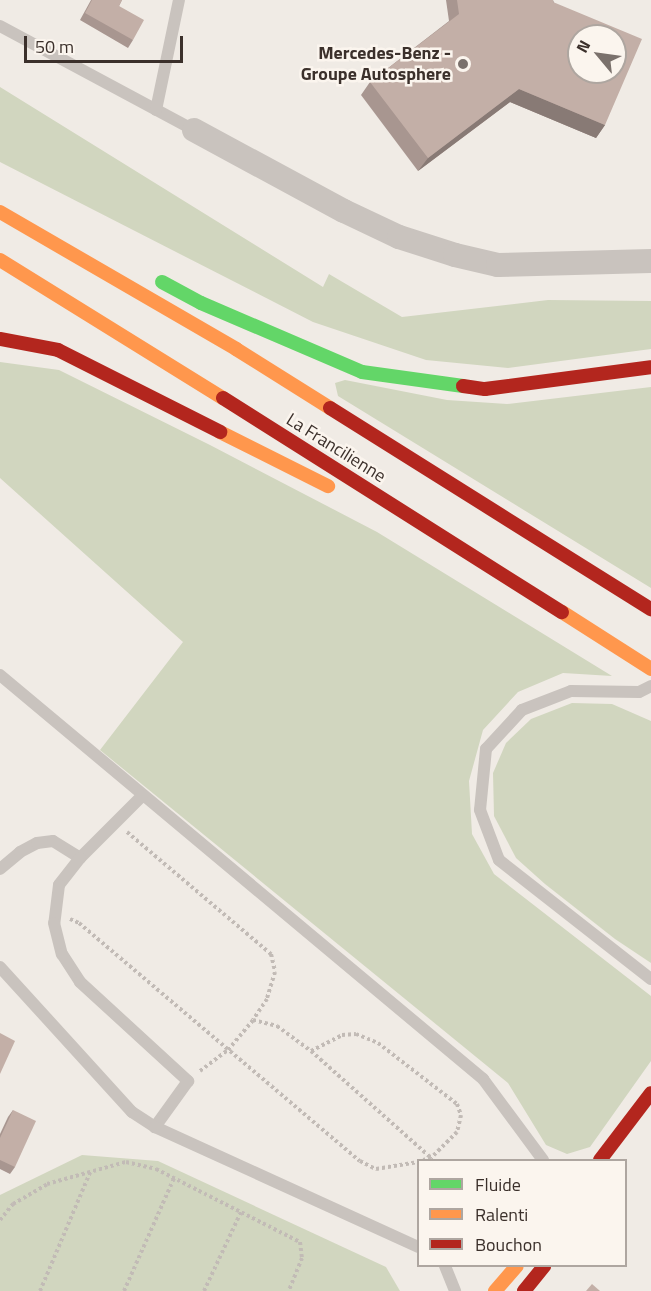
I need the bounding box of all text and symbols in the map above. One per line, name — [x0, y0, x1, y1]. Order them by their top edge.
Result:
scale bar — [27, 24, 186, 62]
north arrow — [567, 24, 627, 84]
text: 50 m — [35, 33, 74, 60]
text: N — [570, 36, 596, 57]
place label: Mercedes-Benz - Groupe Autosphere — [301, 43, 451, 86]
marker: Mercedes-Benz - Groupe Autosphere — [456, 57, 470, 71]
street label: La Francilienne — [282, 409, 390, 487]
legend — [417, 1159, 627, 1267]
text: Fluide — [475, 1171, 521, 1198]
text: Ralenti — [475, 1201, 528, 1228]
text: Bouchon — [475, 1231, 542, 1258]

